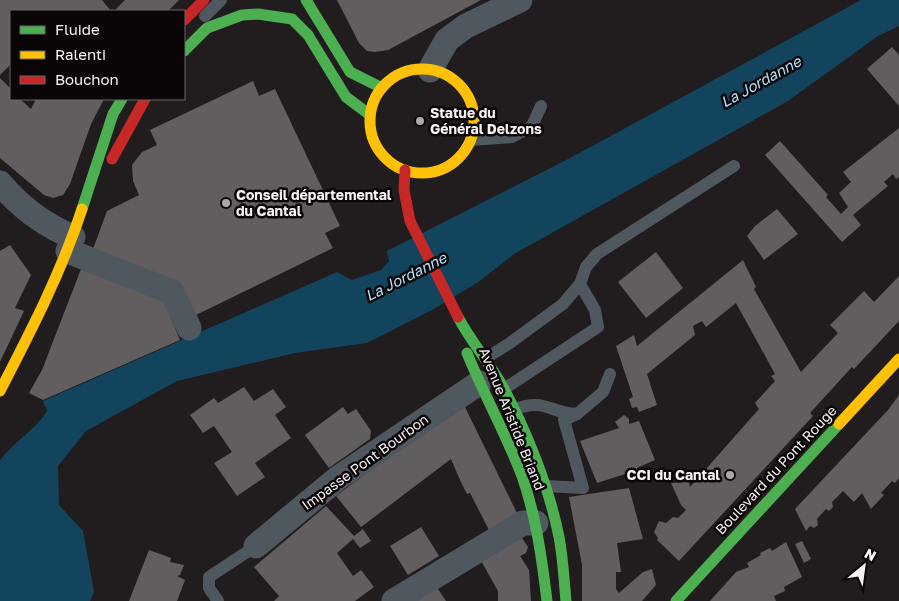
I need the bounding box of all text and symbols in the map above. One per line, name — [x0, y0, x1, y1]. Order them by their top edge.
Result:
legend — [10, 10, 185, 100]
text: Fluide — [55, 20, 100, 38]
text: Ralenti — [55, 45, 106, 63]
water label: La Jordanne — [717, 51, 805, 111]
text: Bouchon — [55, 70, 119, 88]
place label: Statue du Général Delzons — [430, 104, 542, 137]
marker: Statue du Général Delzons — [414, 115, 426, 127]
place label: Conseil départemental du Cantal — [236, 186, 392, 219]
marker: Conseil départemental du Cantal — [220, 197, 232, 209]
water label: La Jordanne — [362, 247, 450, 304]
street label: Avenue Aristide Briand — [476, 345, 549, 493]
street label: Boulevard du Pont Rouge — [712, 402, 840, 538]
street label: Impasse Pont Bourbon — [298, 410, 431, 513]
place label: CCI du Cantal — [626, 466, 720, 483]
marker: CCI du Cantal — [724, 469, 736, 481]
north arrow — [839, 541, 889, 591]
text: N — [862, 544, 879, 564]

